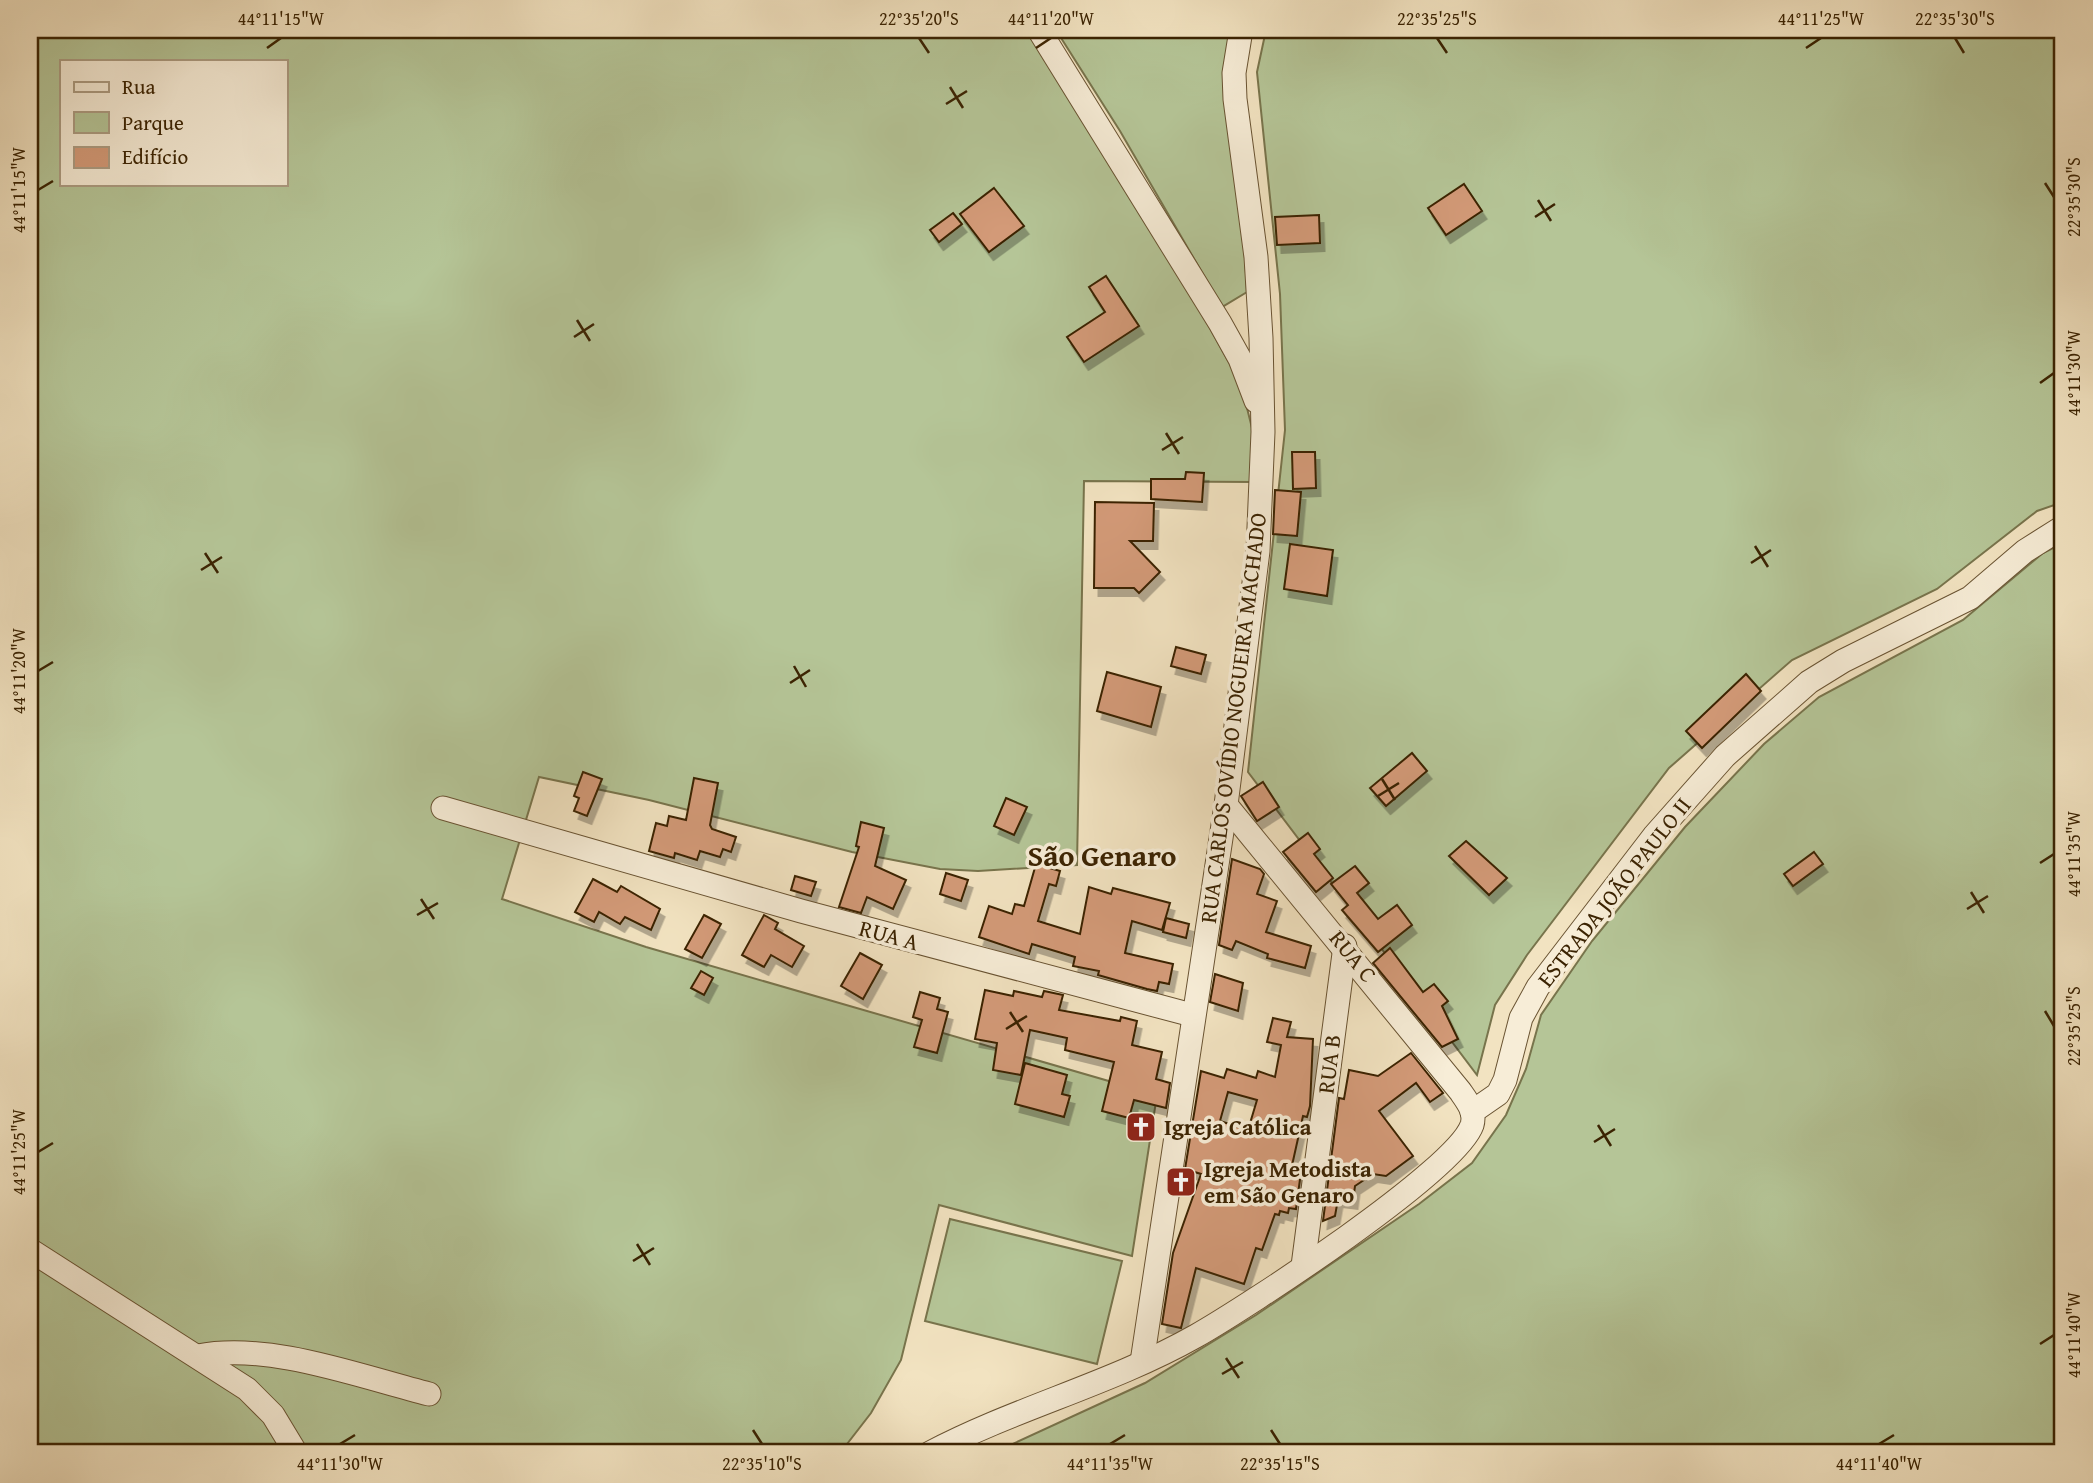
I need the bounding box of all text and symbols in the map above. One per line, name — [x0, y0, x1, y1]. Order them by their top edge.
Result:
text: 44°11'15"W — [238, 5, 325, 32]
text: 22°35'20"S — [879, 5, 959, 32]
text: 44°11'20"W — [1008, 5, 1095, 32]
text: 22°35'25"S — [1397, 5, 1477, 32]
text: 44°11'25"W — [1778, 5, 1865, 32]
text: 22°35'30"S — [1915, 5, 1995, 32]
legend — [60, 60, 287, 186]
text: Rua — [122, 71, 155, 102]
text: Parque — [122, 107, 184, 138]
text: Edifício — [122, 141, 188, 172]
text: 44°11'15"W — [5, 146, 32, 233]
text: 22°35'30"S — [2060, 157, 2087, 237]
text: 44°11'30"W — [2060, 329, 2087, 416]
street label: RUA CARLOS OVÍDIO NOGUEIRA MACHADO — [1191, 511, 1274, 925]
text: 44°11'20"W — [5, 627, 32, 714]
street label: ESTRADA JOÃO PAULO II — [1529, 790, 1698, 994]
text: 44°11'35"W — [2060, 810, 2087, 897]
district label: São Genaro — [1027, 833, 1177, 877]
street label: RUA A — [856, 911, 923, 958]
street label: RUA C — [1322, 922, 1385, 989]
text: 22°35'25"S — [2060, 986, 2087, 1066]
street label: RUA B — [1309, 1032, 1348, 1095]
text: 44°11'25"W — [5, 1108, 32, 1195]
church icon: Igreja Católica — [1124, 1110, 1158, 1144]
place label: Igreja Católica — [1164, 1110, 1312, 1143]
place label: Igreja Metodista em São Genaro — [1204, 1152, 1372, 1211]
church icon: Igreja Metodista em São Genaro — [1164, 1165, 1198, 1199]
text: 44°11'40"W — [2060, 1291, 2087, 1378]
text: 44°11'30"W — [297, 1450, 384, 1477]
text: 22°35'10"S — [722, 1450, 802, 1477]
text: 44°11'35"W — [1067, 1450, 1154, 1477]
text: 22°35'15"S — [1240, 1450, 1320, 1477]
text: 44°11'40"W — [1836, 1450, 1923, 1477]

